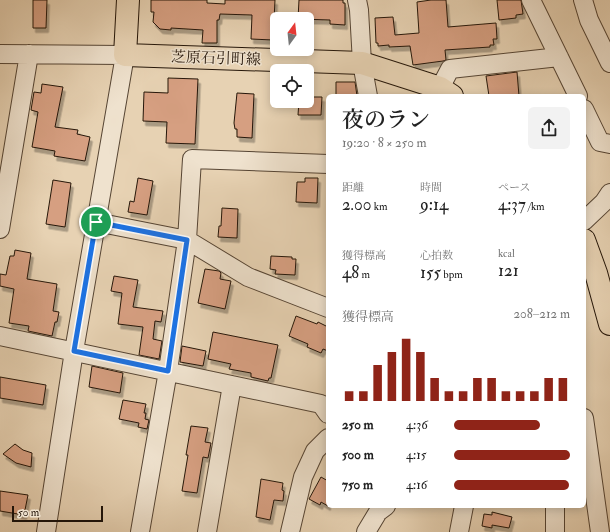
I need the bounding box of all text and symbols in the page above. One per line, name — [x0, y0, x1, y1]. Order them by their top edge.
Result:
north arrow — [270, 12, 314, 56]
map controls — [270, 12, 314, 108]
street label: 芝原石引町線 — [171, 47, 261, 70]
button: locate — [270, 64, 314, 108]
text: 夜のラン — [342, 106, 430, 134]
button: share — [528, 107, 570, 149]
text: 19:20 · 8 × 250 m — [342, 135, 427, 151]
text: 距離 — [342, 181, 364, 194]
text: 時間 — [420, 181, 442, 194]
text: ペース — [498, 181, 530, 194]
text: 2.00 — [342, 194, 371, 215]
text: 9:14 — [420, 194, 448, 215]
text: 4:37 — [498, 194, 526, 215]
text: km — [371, 200, 387, 213]
text: /km — [526, 200, 545, 213]
pin — [79, 205, 113, 239]
icon: arrive — [85, 211, 107, 233]
text: kcal — [498, 247, 515, 260]
text: 獲得標高 — [342, 249, 386, 262]
text: 心拍数 — [420, 249, 453, 262]
text: 121 — [498, 260, 519, 281]
text: 48 — [342, 262, 359, 283]
text: 155 — [420, 262, 441, 283]
text: m — [359, 268, 370, 281]
text: bpm — [441, 268, 463, 281]
text: 208–212 m — [513, 306, 570, 322]
text: 獲得標高 — [342, 309, 394, 325]
text: 250 m — [342, 417, 374, 433]
text: 4:36 — [406, 417, 428, 433]
text: 500 m — [342, 447, 374, 463]
text: 4:15 — [406, 447, 427, 463]
text: 750 m — [342, 477, 373, 493]
text: 4:16 — [406, 477, 427, 493]
scale bar — [12, 504, 103, 523]
text: 50 m — [18, 506, 39, 519]

